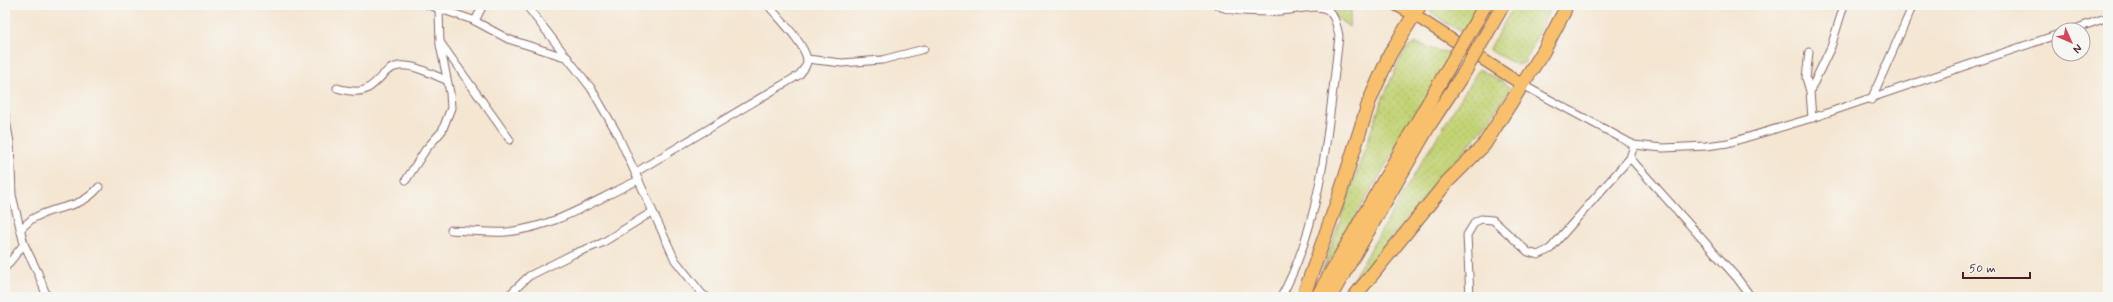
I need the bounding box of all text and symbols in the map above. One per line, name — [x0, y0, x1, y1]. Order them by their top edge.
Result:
north arrow — [2051, 22, 2091, 62]
text: N — [2070, 41, 2085, 56]
scale bar — [1963, 254, 2030, 280]
text: 50 m — [1969, 261, 1996, 277]

